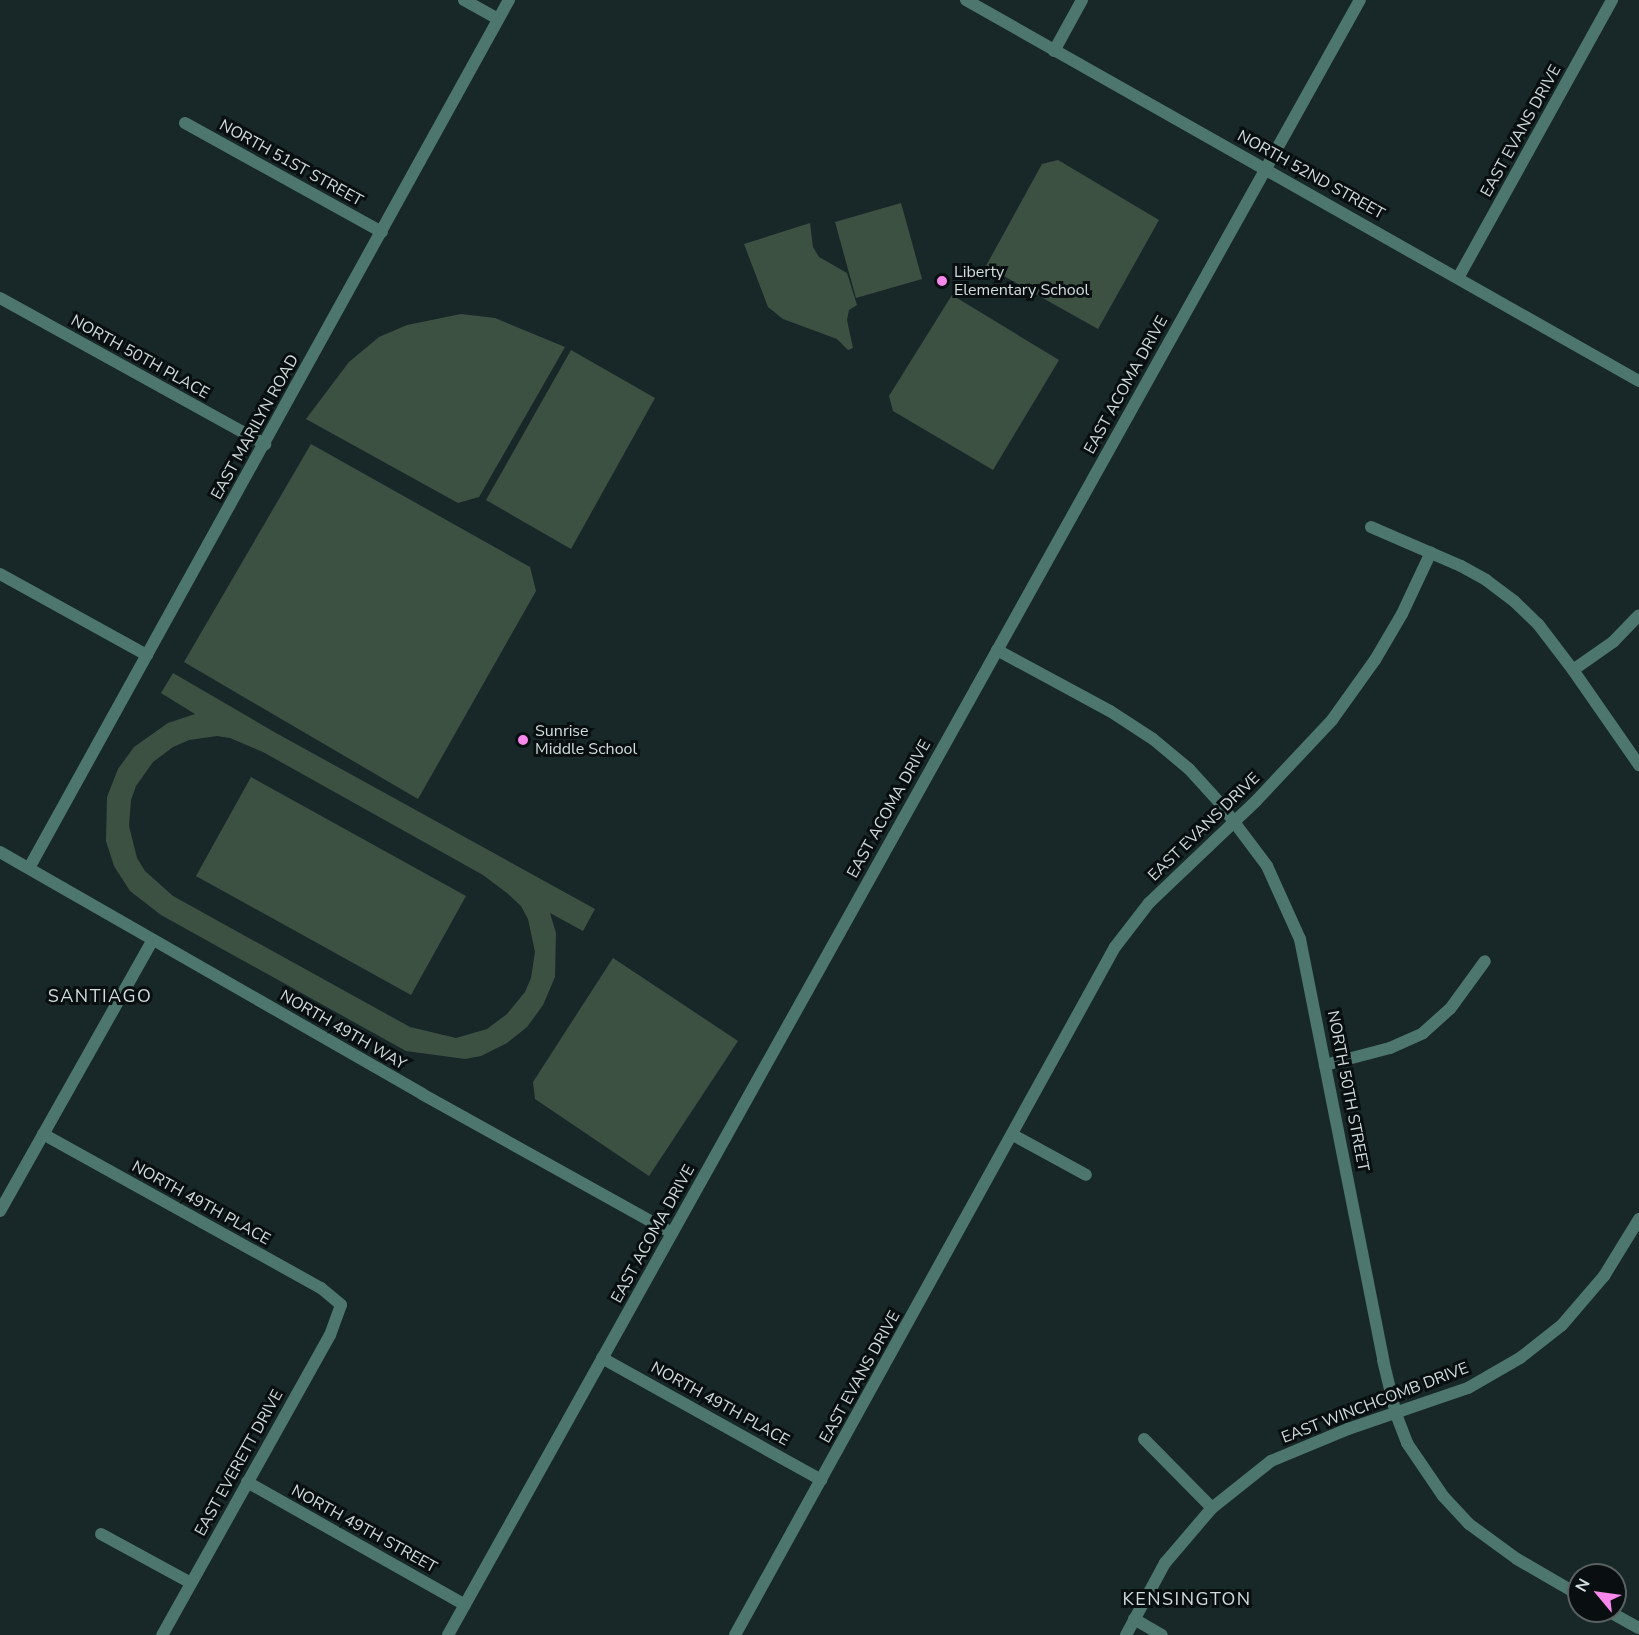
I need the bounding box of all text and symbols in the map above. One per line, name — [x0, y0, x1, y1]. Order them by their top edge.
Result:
street label: EAST EVANS DRIVE — [1477, 62, 1565, 200]
street label: NORTH 51ST STREET — [216, 116, 366, 210]
street label: NORTH 52ND STREET — [1234, 126, 1388, 224]
place label: Liberty Elementary School — [954, 262, 1089, 300]
marker: Liberty Elementary School — [935, 274, 949, 288]
street label: NORTH 50TH PLACE — [67, 311, 213, 403]
street label: EAST ACOMA DRIVE — [1080, 313, 1172, 457]
street label: EAST MARILYN ROAD — [207, 351, 303, 503]
place label: Sunrise Middle School — [535, 721, 637, 759]
marker: Sunrise Middle School — [516, 733, 530, 747]
street label: EAST ACOMA DRIVE — [843, 737, 935, 881]
street label: EAST EVANS DRIVE — [1144, 769, 1264, 885]
district label: SANTIAGO — [48, 985, 152, 1007]
street label: NORTH 49TH WAY — [277, 986, 409, 1074]
street label: NORTH 50TH STREET — [1323, 1009, 1373, 1173]
street label: NORTH 49TH PLACE — [128, 1157, 274, 1249]
street label: EAST ACOMA DRIVE — [607, 1162, 699, 1306]
street label: EAST EVANS DRIVE — [816, 1308, 904, 1446]
street label: NORTH 49TH PLACE — [647, 1358, 793, 1450]
street label: EAST WINCHCOMB DRIVE — [1279, 1358, 1471, 1448]
street label: EAST EVERETT DRIVE — [191, 1387, 287, 1539]
street label: NORTH 49TH STREET — [288, 1481, 440, 1577]
north arrow — [1567, 1563, 1627, 1623]
text: N — [1570, 1575, 1596, 1596]
district label: KENSINGTON — [1122, 1588, 1252, 1610]

